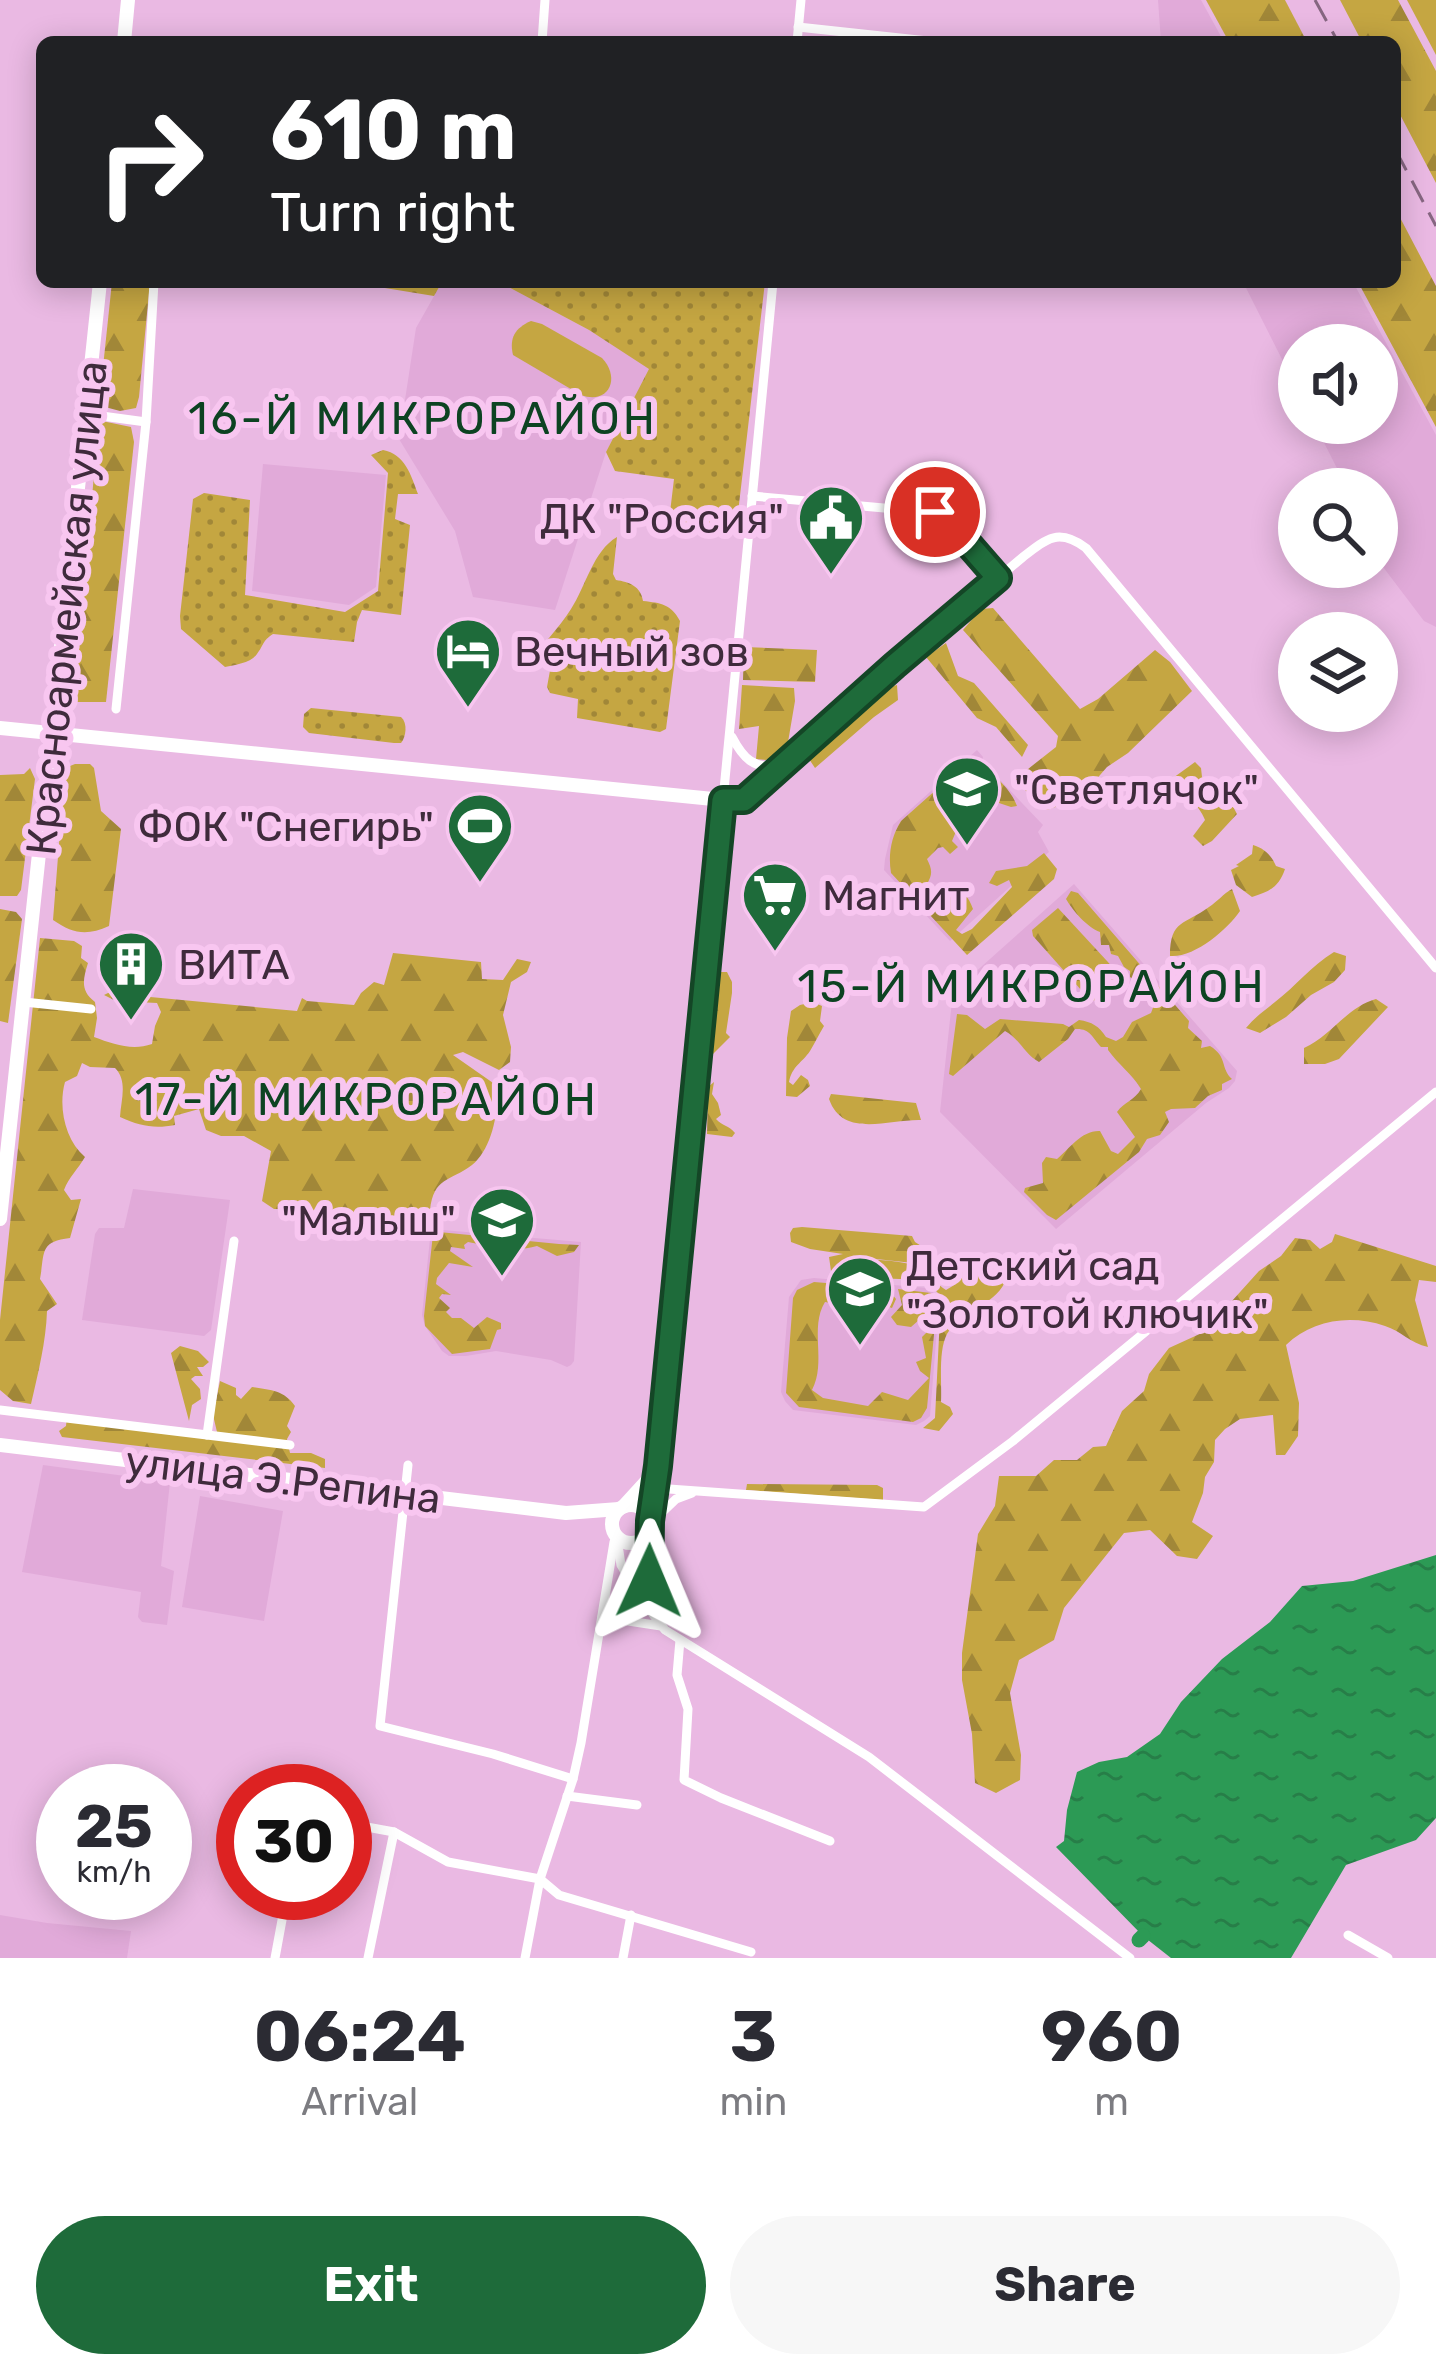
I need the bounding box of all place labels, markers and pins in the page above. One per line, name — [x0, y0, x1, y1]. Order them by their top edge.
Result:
pin — [884, 461, 986, 563]
public building icon: ДК "Россия" — [796, 483, 866, 577]
place label: ДК "Россия" — [540, 494, 784, 544]
hotel icon: Вечный зов — [433, 616, 503, 710]
place label: Вечный зов — [514, 627, 749, 677]
school or university icon: "Светлячок" — [932, 754, 1002, 848]
place label: "Светлячок" — [1014, 765, 1259, 815]
sports icon: ФОК "Снегирь" — [445, 791, 515, 885]
place label: ФОК "Снегирь" — [137, 802, 434, 852]
supermarket icon: Магнит — [740, 860, 810, 954]
place label: Магнит — [822, 871, 969, 921]
building icon: ВИТА — [96, 929, 166, 1023]
place label: ВИТА — [178, 940, 290, 990]
school or university icon: "Малыш" — [467, 1185, 537, 1279]
place label: "Малыш" — [281, 1196, 456, 1246]
place label: Детский сад "Золотой ключик" — [906, 1241, 1269, 1339]
school or university icon: Детский сад "Золотой ключик" — [825, 1254, 895, 1348]

